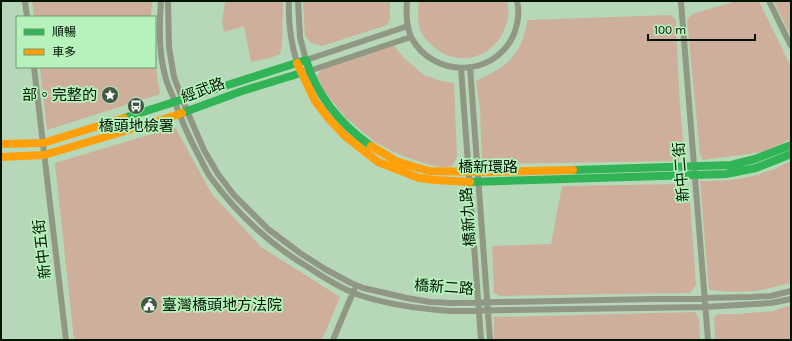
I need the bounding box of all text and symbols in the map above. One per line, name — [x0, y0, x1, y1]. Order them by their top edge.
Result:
legend — [16, 16, 156, 68]
scale bar — [648, 16, 755, 42]
text: 100 m — [654, 23, 686, 37]
text: 順暢 — [52, 25, 76, 39]
text: 車多 — [52, 45, 76, 59]
street label: 經武路 — [179, 74, 227, 106]
place icon: 部。完整的 — [100, 85, 120, 105]
place label: 部。完整的 — [22, 86, 97, 104]
bus stop icon: 橋頭地檢署 — [126, 96, 146, 116]
place label: 橋頭地檢署 — [98, 117, 174, 135]
street label: 新中二街 — [669, 141, 693, 203]
street label: 橋新環路 — [458, 158, 518, 176]
street label: 橋新九路 — [457, 186, 479, 248]
street label: 新中五街 — [29, 218, 55, 280]
street label: 橋新二路 — [413, 276, 475, 298]
public building icon: 臺灣橋頭地方法院 — [139, 295, 159, 315]
place label: 臺灣橋頭地方法院 — [162, 296, 282, 314]

